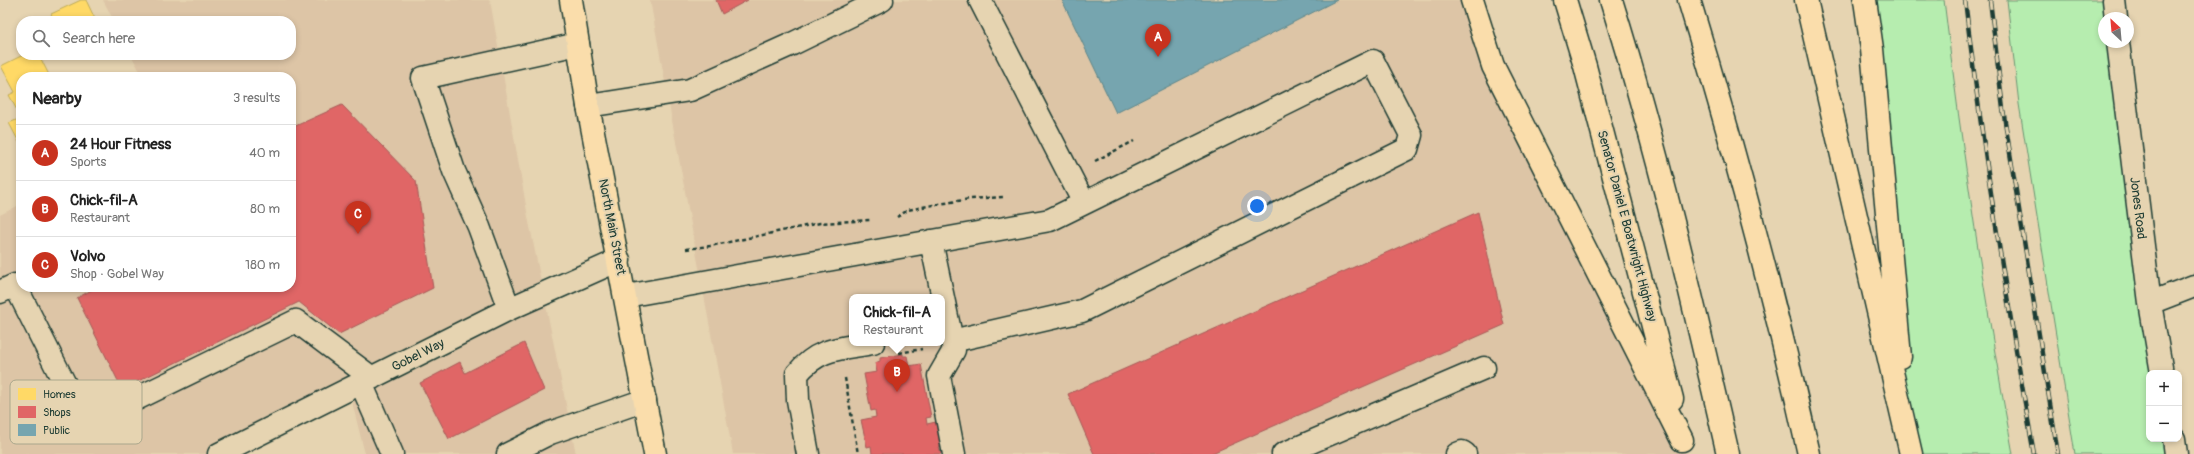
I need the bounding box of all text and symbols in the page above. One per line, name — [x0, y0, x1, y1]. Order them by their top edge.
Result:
north arrow — [2098, 12, 2134, 48]
search box — [16, 16, 296, 60]
pin: A — [1145, 24, 1171, 57]
icon: search — [30, 27, 52, 49]
text: Search here — [62, 29, 135, 48]
text: Nearby — [32, 88, 81, 109]
text: 3 results — [233, 90, 280, 106]
street label: Senator Daniel E Boatwright Highway — [1594, 129, 1660, 324]
text: 24 Hour Fitness — [70, 135, 171, 154]
text: A — [41, 145, 49, 161]
text: 40 m — [249, 145, 280, 161]
text: Sports — [70, 154, 106, 170]
street label: Jones Road — [2126, 176, 2150, 240]
street label: North Main Street — [595, 178, 629, 277]
text: Chick-fil-A — [70, 191, 138, 210]
your location — [1247, 196, 1267, 216]
text: B — [41, 201, 49, 217]
text: 80 m — [250, 201, 280, 217]
pin: C — [345, 201, 371, 234]
text: Restaurant — [70, 210, 130, 226]
text: Volvo — [70, 247, 105, 266]
text: C — [41, 257, 49, 273]
text: 180 m — [245, 257, 280, 273]
text: Shop · Gobel Way — [70, 266, 164, 282]
popup — [849, 294, 945, 346]
text: Chick-fil-A — [863, 303, 931, 322]
text: Restaurant — [863, 322, 923, 338]
street label: Gobel Way — [389, 335, 447, 375]
pin: B — [884, 359, 910, 392]
map controls — [2146, 370, 2182, 442]
button: + — [2146, 370, 2182, 406]
legend — [10, 380, 142, 444]
text: Homes — [43, 388, 76, 401]
text: Shops — [43, 406, 71, 419]
button: − — [2146, 406, 2182, 442]
text: Public — [43, 424, 71, 437]

